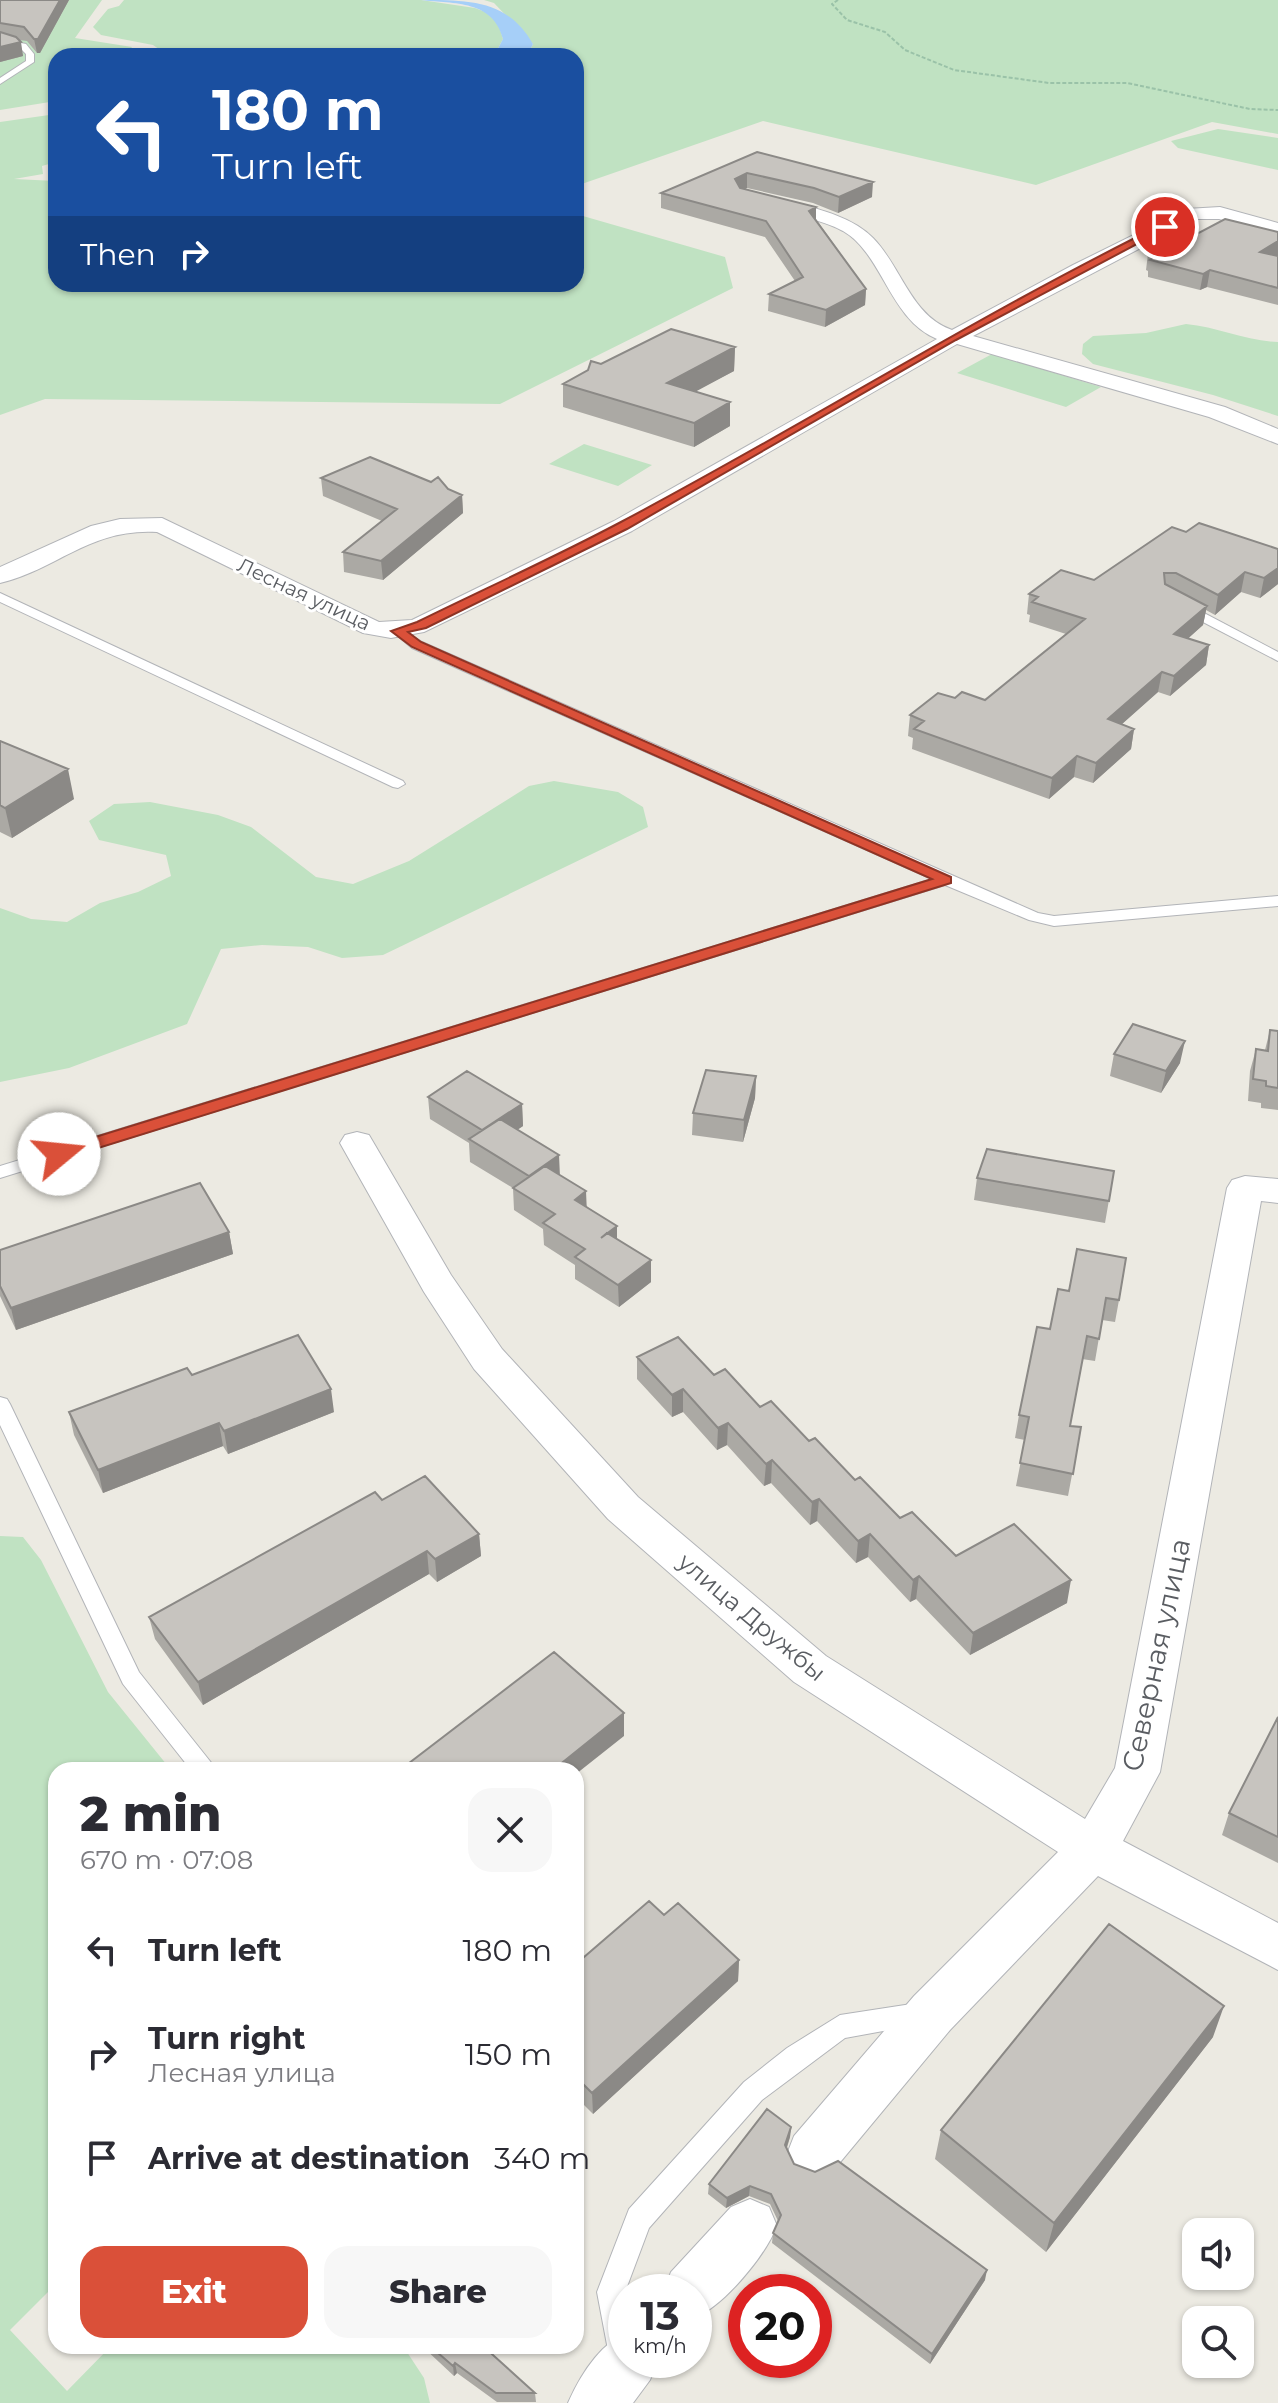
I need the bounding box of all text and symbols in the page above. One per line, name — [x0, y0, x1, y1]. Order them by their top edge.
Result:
text: 180 m — [212, 76, 384, 144]
icon: left — [80, 80, 184, 184]
text: Turn left — [212, 144, 363, 188]
pin — [1131, 193, 1199, 261]
icon: arrive — [1143, 205, 1187, 249]
icon: right — [172, 232, 216, 276]
text: Then — [80, 236, 156, 273]
street label: Лесная улица — [234, 553, 374, 635]
position arrow — [17, 1112, 101, 1196]
street label: Северная улица — [1115, 1535, 1197, 1775]
street label: улица Дружбы — [672, 1546, 832, 1687]
text: 2 min — [80, 1785, 221, 1843]
button: close — [468, 1788, 552, 1872]
text: 670 m · 07:08 — [80, 1844, 253, 1876]
icon: left — [80, 1928, 124, 1972]
text: Turn left — [148, 1932, 281, 1969]
text: 180 m — [462, 1932, 552, 1969]
text: Turn right — [148, 2020, 305, 2057]
icon: right — [80, 2032, 124, 2076]
text: 150 m — [465, 2036, 552, 2073]
text: Лесная улица — [148, 2057, 336, 2089]
icon: arrive — [80, 2136, 124, 2180]
text: Arrive at destination — [148, 2140, 470, 2177]
text: 340 m — [494, 2140, 590, 2177]
map controls — [1182, 2218, 1254, 2378]
button: sound — [1182, 2218, 1254, 2290]
button: Exit — [80, 2246, 308, 2338]
button: Share — [324, 2246, 552, 2338]
speed limit sign: 20 — [728, 2274, 832, 2378]
text: 13 — [640, 2291, 680, 2340]
button: search — [1182, 2306, 1254, 2378]
text: km/h — [633, 2334, 687, 2358]

